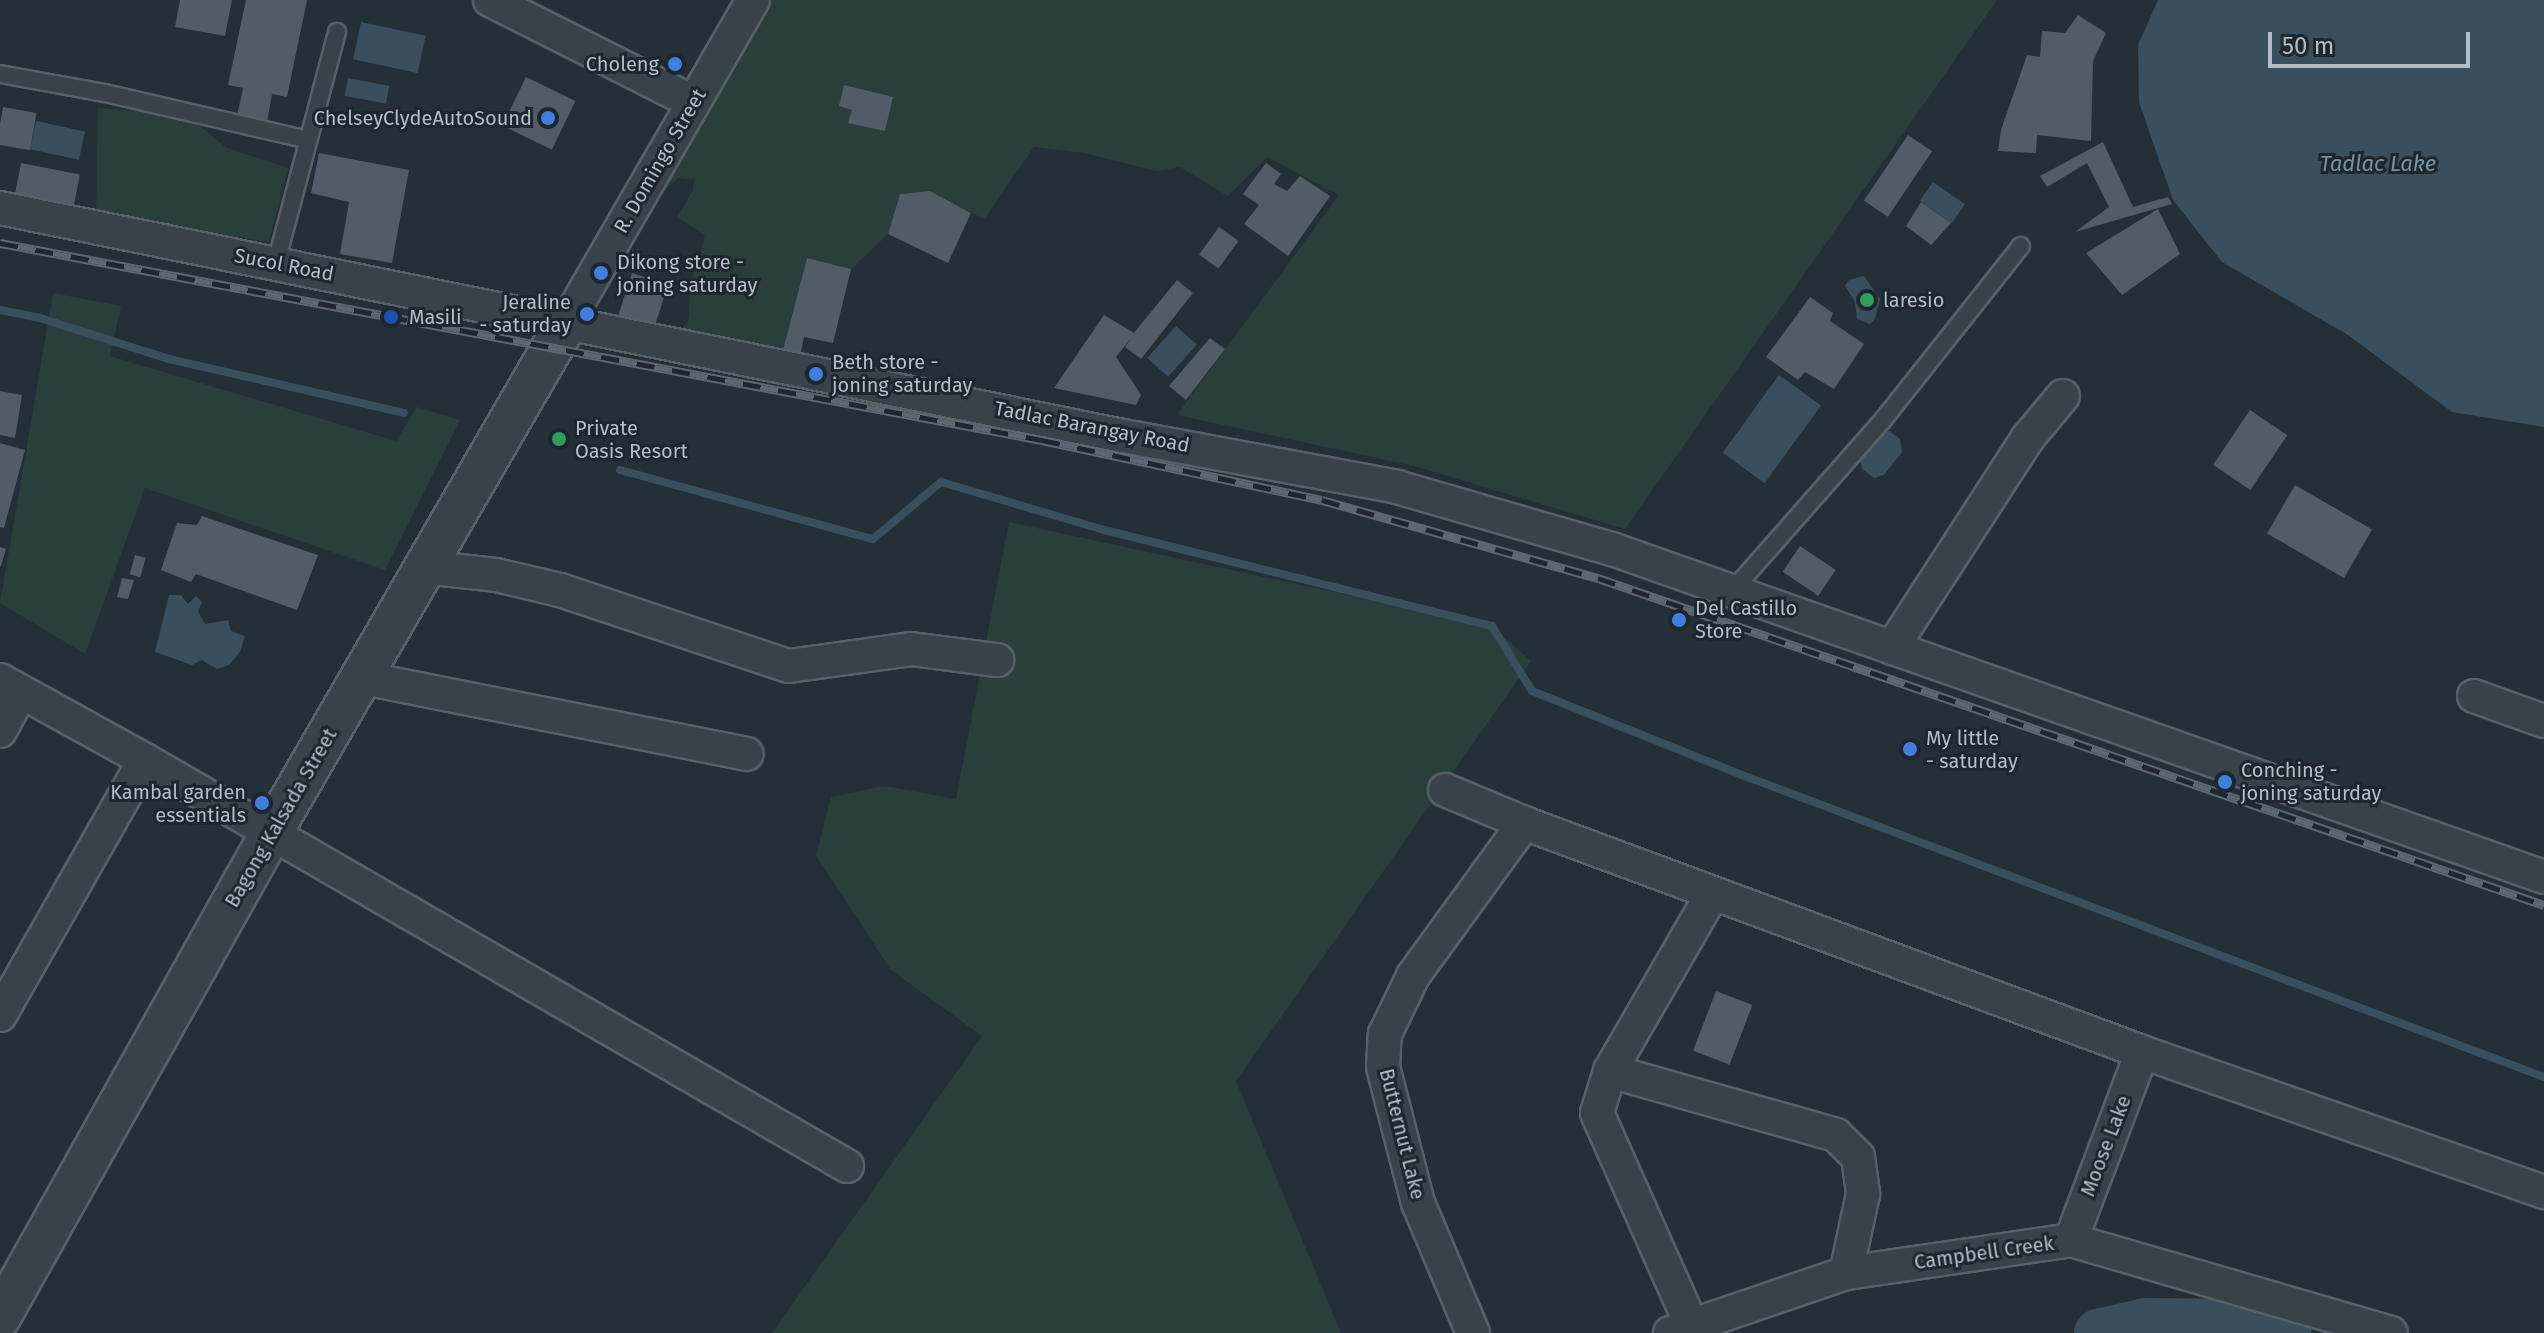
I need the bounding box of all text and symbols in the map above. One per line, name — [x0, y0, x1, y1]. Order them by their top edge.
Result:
scale bar — [2272, 16, 2474, 66]
text: 50 m — [2282, 32, 2334, 60]
place label: Choleng — [586, 52, 659, 76]
marker: Choleng — [666, 55, 684, 73]
street label: R. Domingo Street — [609, 85, 711, 237]
place label: ChelseyClydeAutoSound — [314, 106, 532, 130]
marker: ChelseyClydeAutoSound — [539, 109, 557, 127]
water label: Tadlac Lake — [2320, 151, 2436, 177]
street label: Sucol Road — [232, 244, 336, 286]
place label: Dikong store - joning saturday — [617, 250, 757, 297]
marker: Dikong store - joning saturday — [592, 264, 610, 282]
place label: laresio — [1883, 288, 1944, 312]
place label: Jeraline - saturday — [479, 290, 571, 337]
marker: laresio — [1858, 291, 1876, 309]
place label: Masili — [409, 305, 462, 329]
marker: Jeraline - saturday — [578, 305, 596, 323]
marker: Masili — [380, 306, 402, 328]
place label: Beth store - joning saturday — [832, 350, 972, 397]
marker: Beth store - joning saturday — [807, 365, 825, 383]
street label: Tadlac Barangay Road — [992, 396, 1192, 458]
place label: Private Oasis Resort — [575, 416, 688, 463]
marker: Private Oasis Resort — [550, 430, 568, 448]
place label: Del Castillo Store — [1695, 596, 1797, 643]
marker: Del Castillo Store — [1670, 611, 1688, 629]
street label: Bagong Kalsada Street — [220, 724, 342, 912]
place label: My little - saturday — [1926, 726, 2018, 773]
marker: My little - saturday — [1901, 740, 1919, 758]
place label: Conching - joning saturday — [2241, 758, 2381, 805]
marker: Conching - joning saturday — [2216, 773, 2234, 791]
place label: Kambal garden essentials — [110, 780, 246, 827]
marker: Kambal garden essentials — [253, 794, 271, 812]
street label: Butternut Lake — [1374, 1066, 1430, 1202]
street label: Moose Lake — [2076, 1092, 2136, 1200]
street label: Campbell Creek — [1913, 1231, 2055, 1275]

